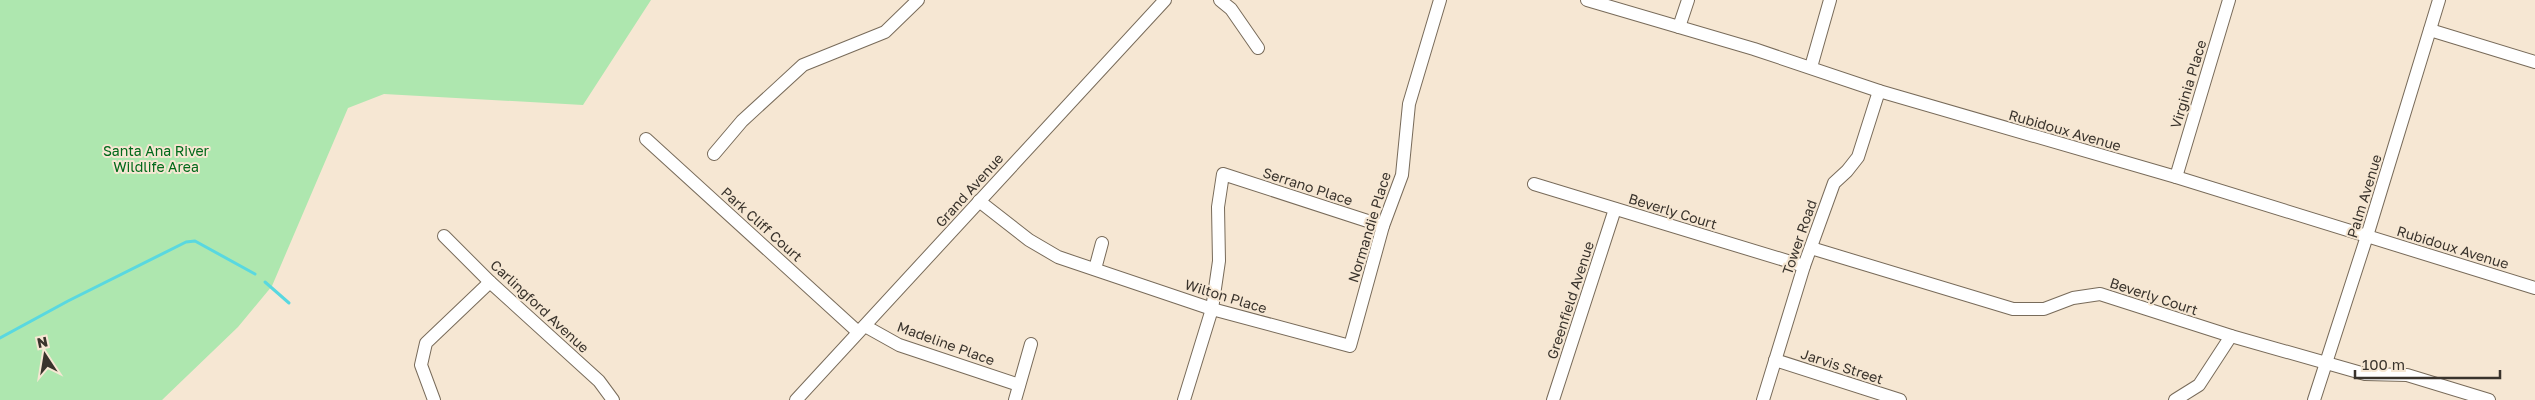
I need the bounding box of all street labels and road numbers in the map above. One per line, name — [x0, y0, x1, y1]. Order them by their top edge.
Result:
street label: Virginia Place — [2166, 38, 2210, 130]
street label: Rubidoux Avenue — [2007, 106, 2123, 154]
street label: Grand Avenue — [931, 150, 1007, 230]
street label: Palm Avenue — [2343, 152, 2385, 240]
street label: Serrano Place — [1261, 163, 1355, 209]
street label: Normandie Place — [1344, 170, 1394, 284]
street label: Park Cliff Court — [718, 183, 806, 265]
street label: Beverly Court — [1627, 189, 1719, 233]
street label: Tower Road — [1778, 197, 1820, 277]
street label: Rubidoux Avenue — [2395, 222, 2511, 272]
street label: Greenfield Avenue — [1543, 239, 1597, 361]
street label: Carlingford Avenue — [487, 256, 593, 356]
street label: Beverly Court — [2108, 274, 2200, 318]
street label: Wilton Place — [1183, 275, 1269, 317]
street label: Madeline Place — [895, 317, 997, 369]
street label: Jarvis Street — [1799, 345, 1885, 387]

